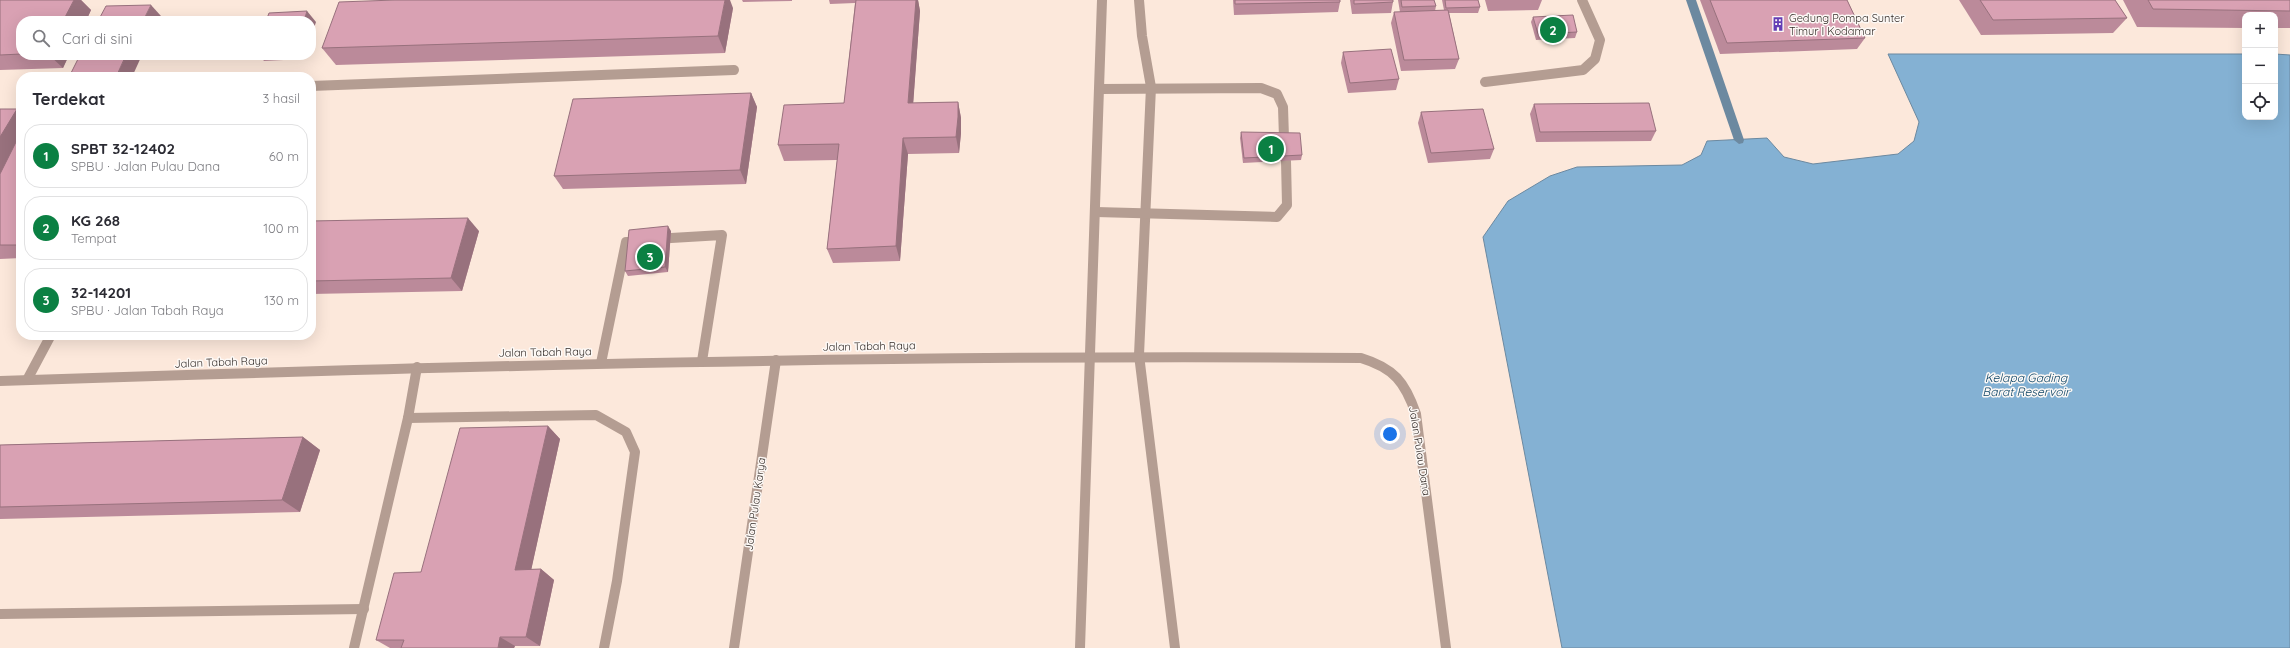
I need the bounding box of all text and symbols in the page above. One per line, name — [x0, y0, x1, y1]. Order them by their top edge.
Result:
place label: Gedung Pompa Sunter Timur I Kodamar — [1789, 11, 1905, 38]
map controls — [2242, 12, 2278, 120]
button: + — [2242, 12, 2278, 48]
pin: 2 — [1540, 15, 1566, 45]
search box — [16, 16, 316, 60]
building icon: Gedung Pompa Sunter Timur I Kodamar — [1770, 16, 1786, 32]
icon: search — [30, 27, 52, 49]
text: Cari di sini — [62, 29, 133, 48]
button: − — [2242, 48, 2278, 84]
button: locate — [2242, 84, 2278, 120]
text: Terdekat — [32, 88, 106, 109]
text: 3 hasil — [263, 90, 300, 106]
pin: 1 — [1258, 134, 1284, 164]
text: SPBT 32-12402 — [71, 139, 175, 158]
text: 1 — [43, 148, 49, 164]
text: 60 m — [269, 148, 299, 164]
text: SPBU · Jalan Pulau Dana — [71, 158, 220, 174]
text: KG 268 — [71, 211, 120, 230]
text: 2 — [42, 220, 50, 236]
text: 100 m — [263, 220, 299, 236]
text: Tempat — [71, 230, 117, 246]
pin: 3 — [637, 242, 663, 272]
text: 32-14201 — [71, 283, 131, 302]
text: 3 — [43, 292, 49, 308]
text: 130 m — [264, 292, 299, 308]
text: SPBU · Jalan Tabah Raya — [71, 302, 224, 318]
street label: Jalan Tabah Raya — [822, 338, 916, 354]
street label: Jalan Tabah Raya — [498, 344, 592, 360]
street label: Jalan Tabah Raya — [174, 353, 268, 371]
water label: Kelapa Gading Barat Reservoir — [1982, 370, 2071, 399]
street label: Jalan Pulau Dana — [1406, 405, 1434, 497]
your location — [1380, 424, 1400, 444]
street label: Jalan Pulau Karya — [742, 457, 768, 551]

